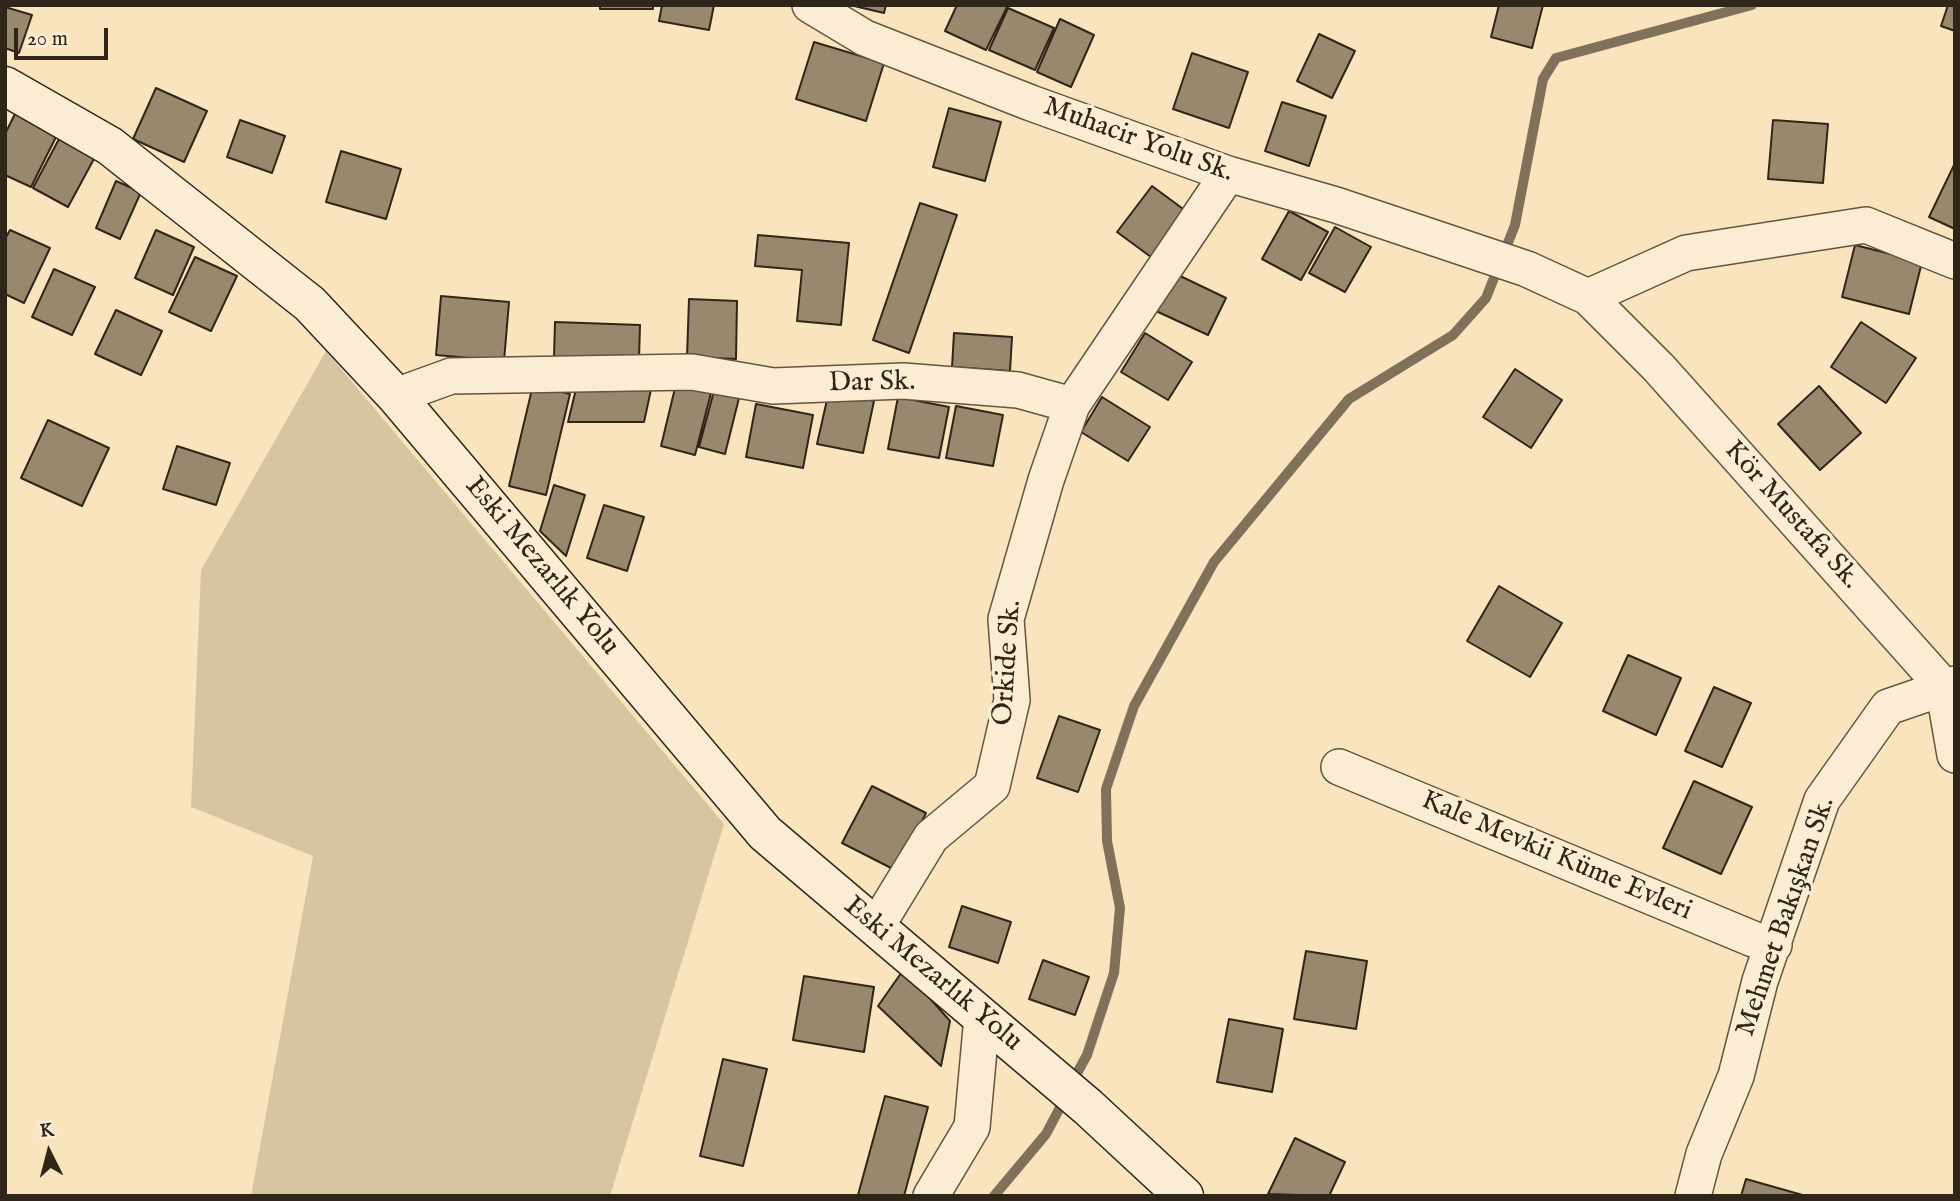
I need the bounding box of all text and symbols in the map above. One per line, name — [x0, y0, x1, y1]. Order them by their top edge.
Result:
scale bar — [18, 14, 112, 58]
text: 20 m — [27, 26, 68, 53]
street label: Muhacir Yolu Sk. — [1038, 91, 1238, 191]
street label: Dar Sk. — [828, 366, 916, 402]
street label: Kör Mustafa Sk. — [1716, 435, 1866, 597]
street label: Eski Mezarlık Yolu — [457, 471, 625, 663]
street label: Orkide Sk. — [988, 599, 1030, 727]
street label: Kale Mevkii Küme Evleri — [1416, 785, 1696, 929]
street label: Mehmet Bakışkan Sk. — [1730, 793, 1844, 1041]
street label: Eski Mezarlık Yolu — [836, 891, 1028, 1059]
north arrow — [14, 1117, 84, 1187]
text: K — [39, 1118, 55, 1144]

